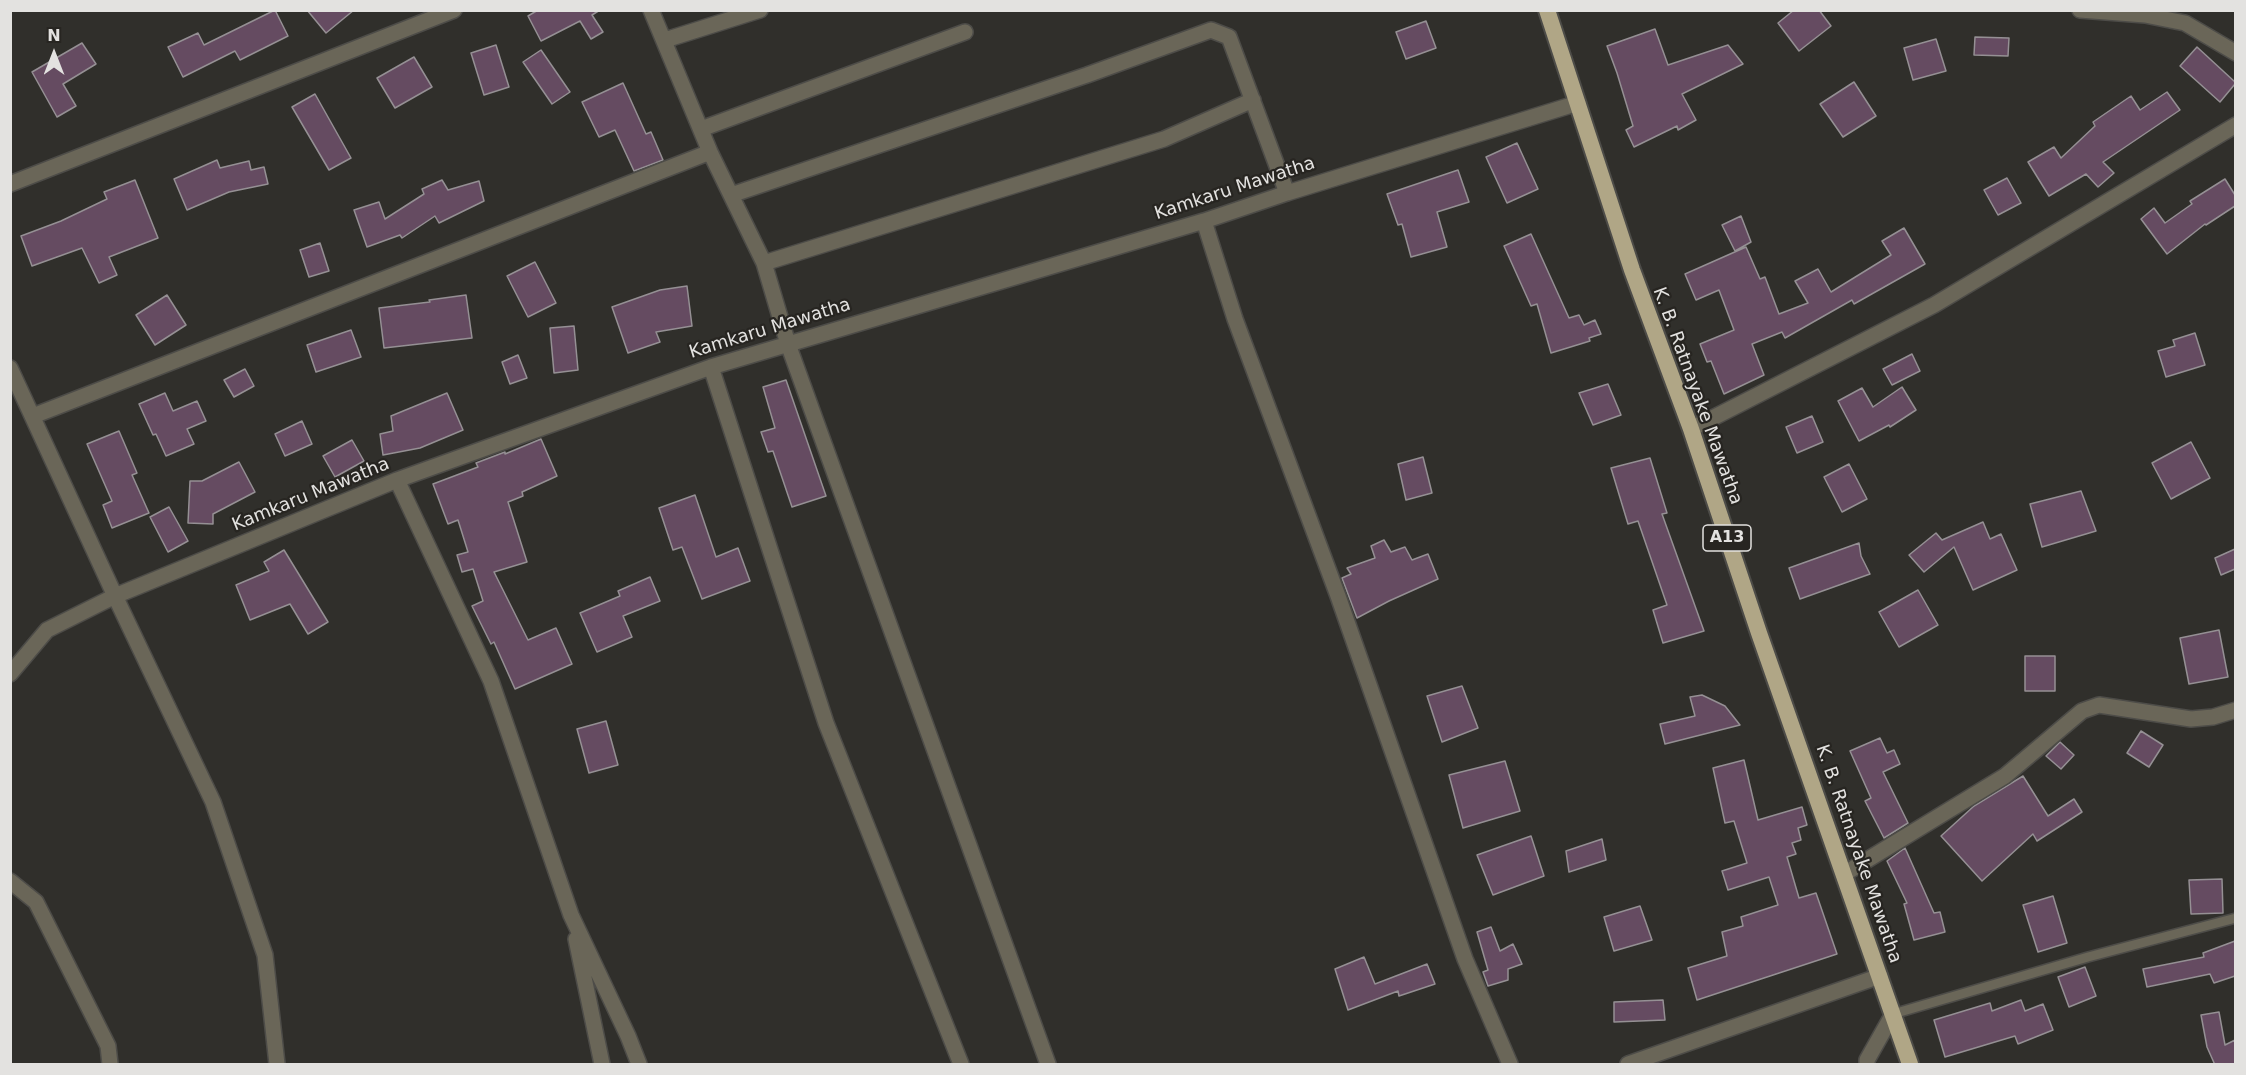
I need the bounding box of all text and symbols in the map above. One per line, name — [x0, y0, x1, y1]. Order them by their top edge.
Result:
north arrow — [24, 24, 84, 84]
text: N — [47, 26, 61, 45]
street label: Kamkaru Mawatha — [1152, 153, 1318, 225]
street label: K. B. Ratnayake Mawatha — [1648, 284, 1746, 508]
street label: Kamkaru Mawatha — [687, 294, 853, 364]
street label: Kamkaru Mawatha — [229, 454, 393, 536]
road number: A13 — [1703, 525, 1751, 551]
street label: K. B. Ratnayake Mawatha — [1810, 742, 1906, 966]

